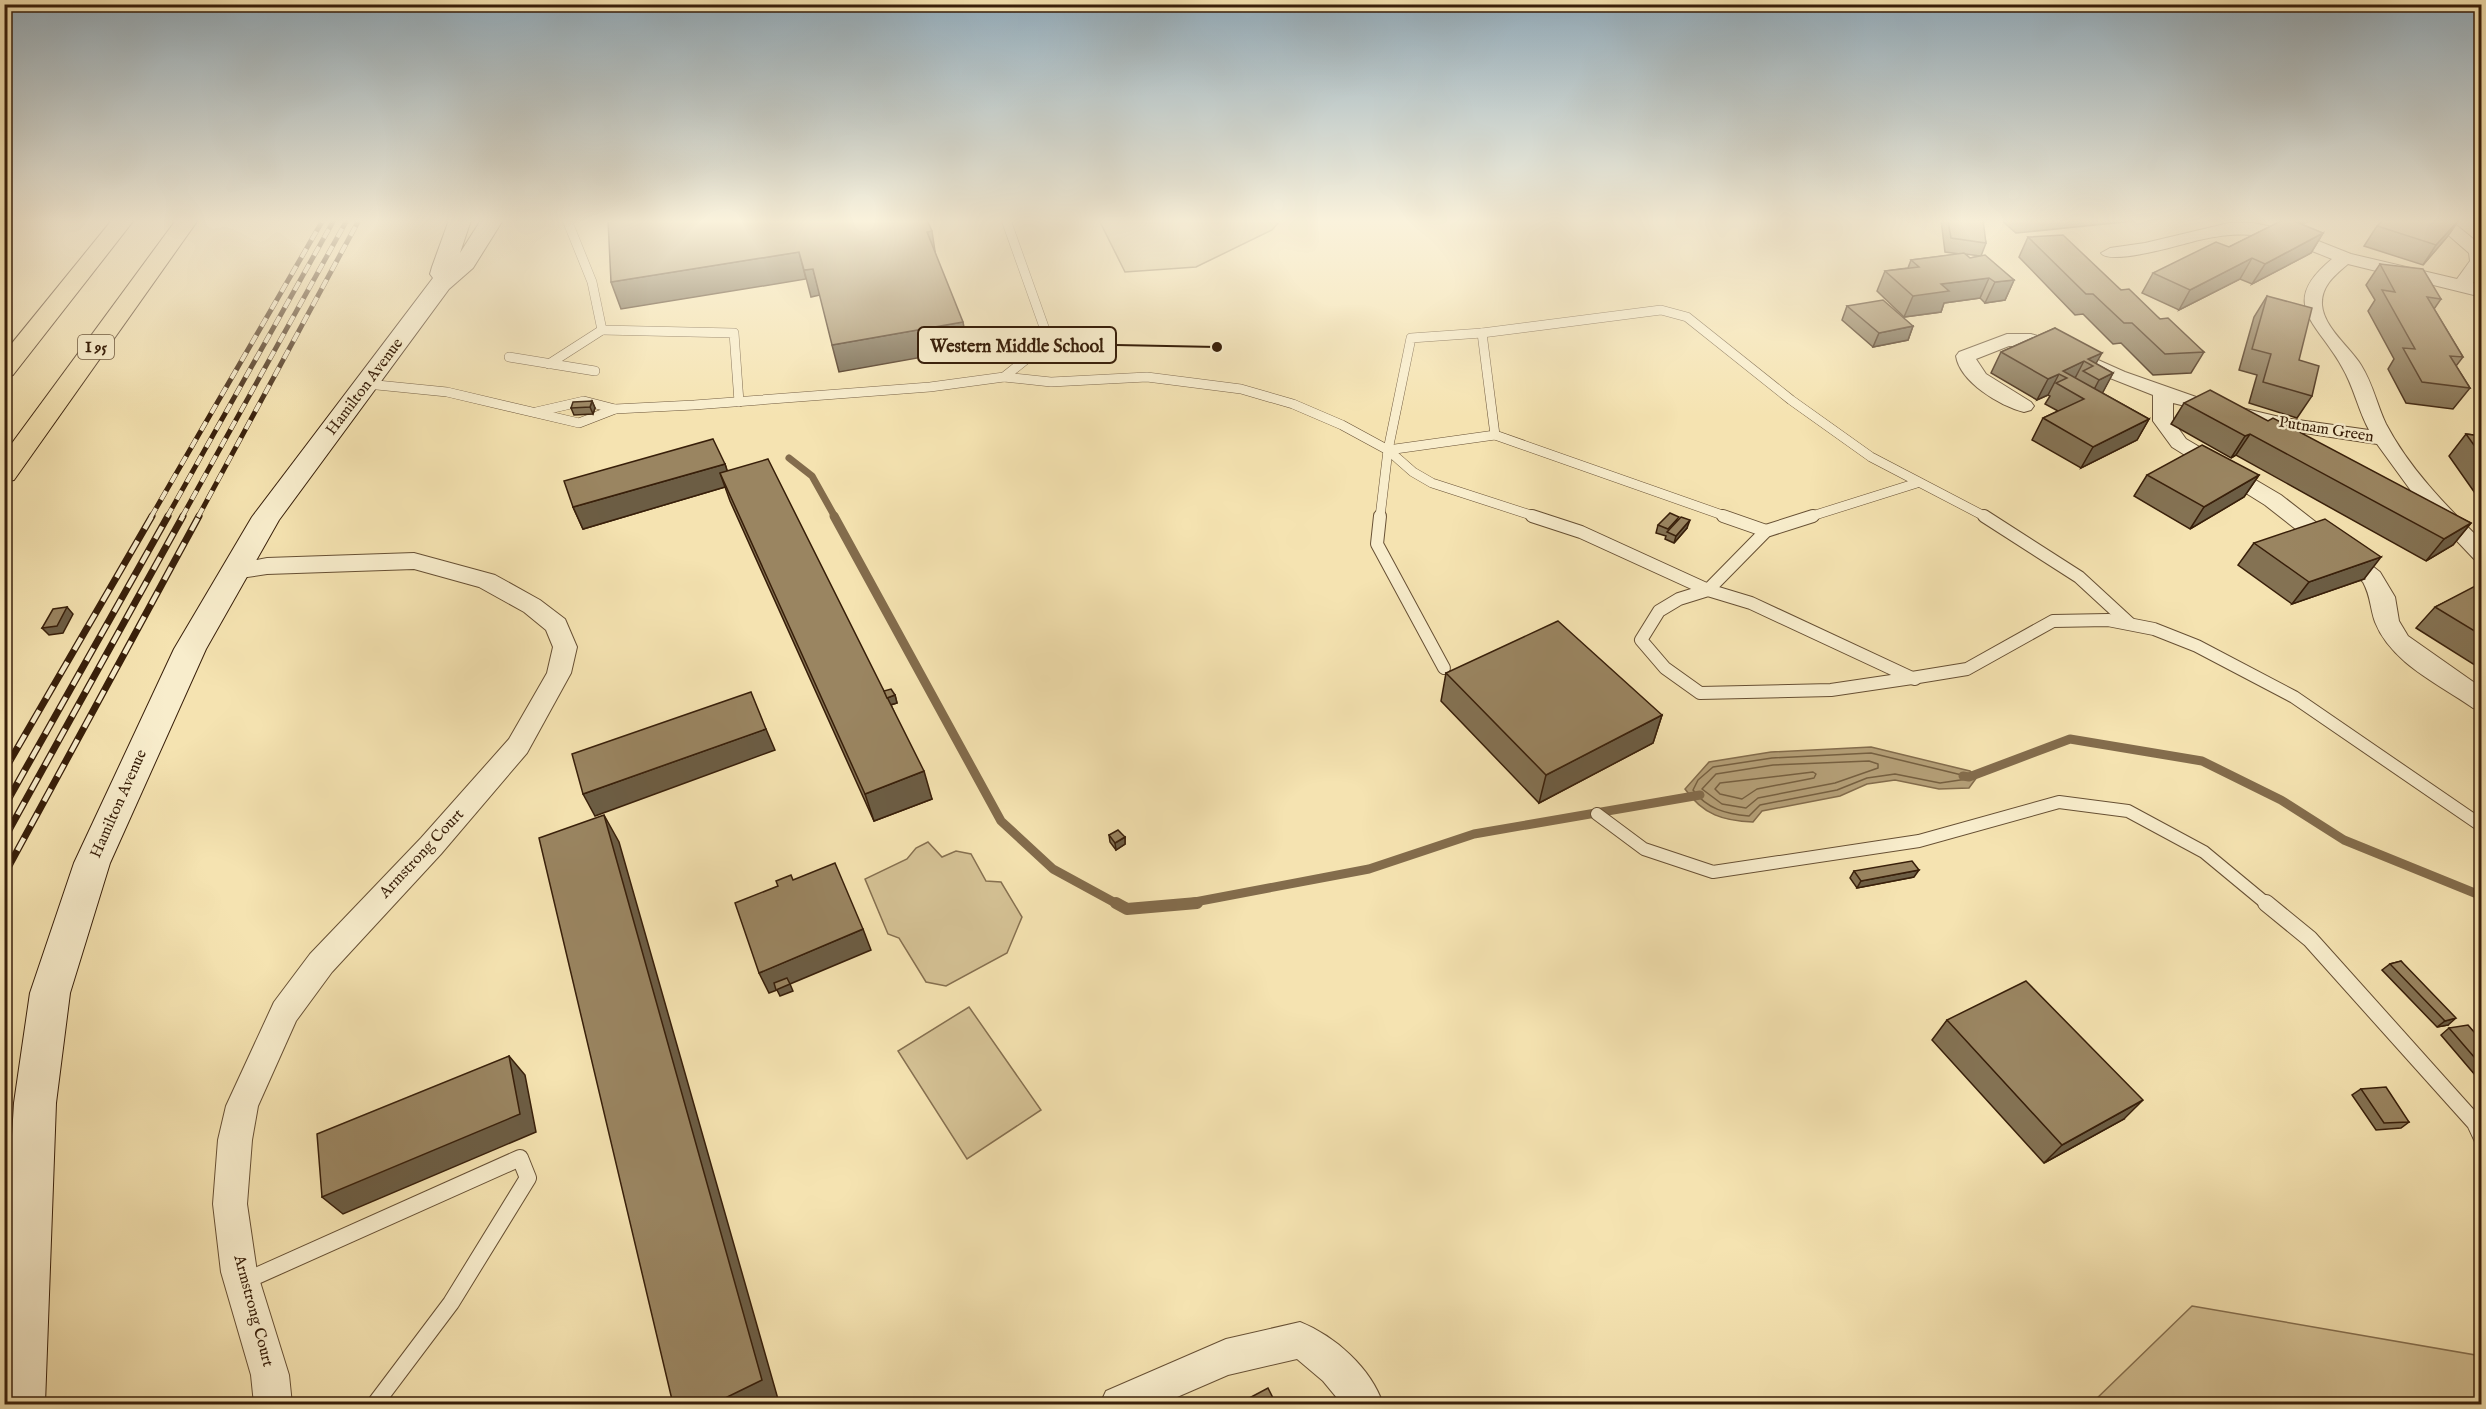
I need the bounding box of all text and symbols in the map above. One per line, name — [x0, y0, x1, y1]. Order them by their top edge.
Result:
callout: Western Middle School — [918, 327, 1116, 363]
street label: Hamilton Avenue — [322, 334, 408, 440]
road number: I 95 — [78, 335, 114, 359]
text: Western Middle School — [929, 336, 1105, 359]
street label: Putnam Green — [2277, 413, 2376, 447]
street label: Hamilton Avenue — [86, 747, 152, 861]
street label: Armstrong Court — [375, 805, 469, 904]
street label: Armstrong Court — [228, 1252, 278, 1370]

